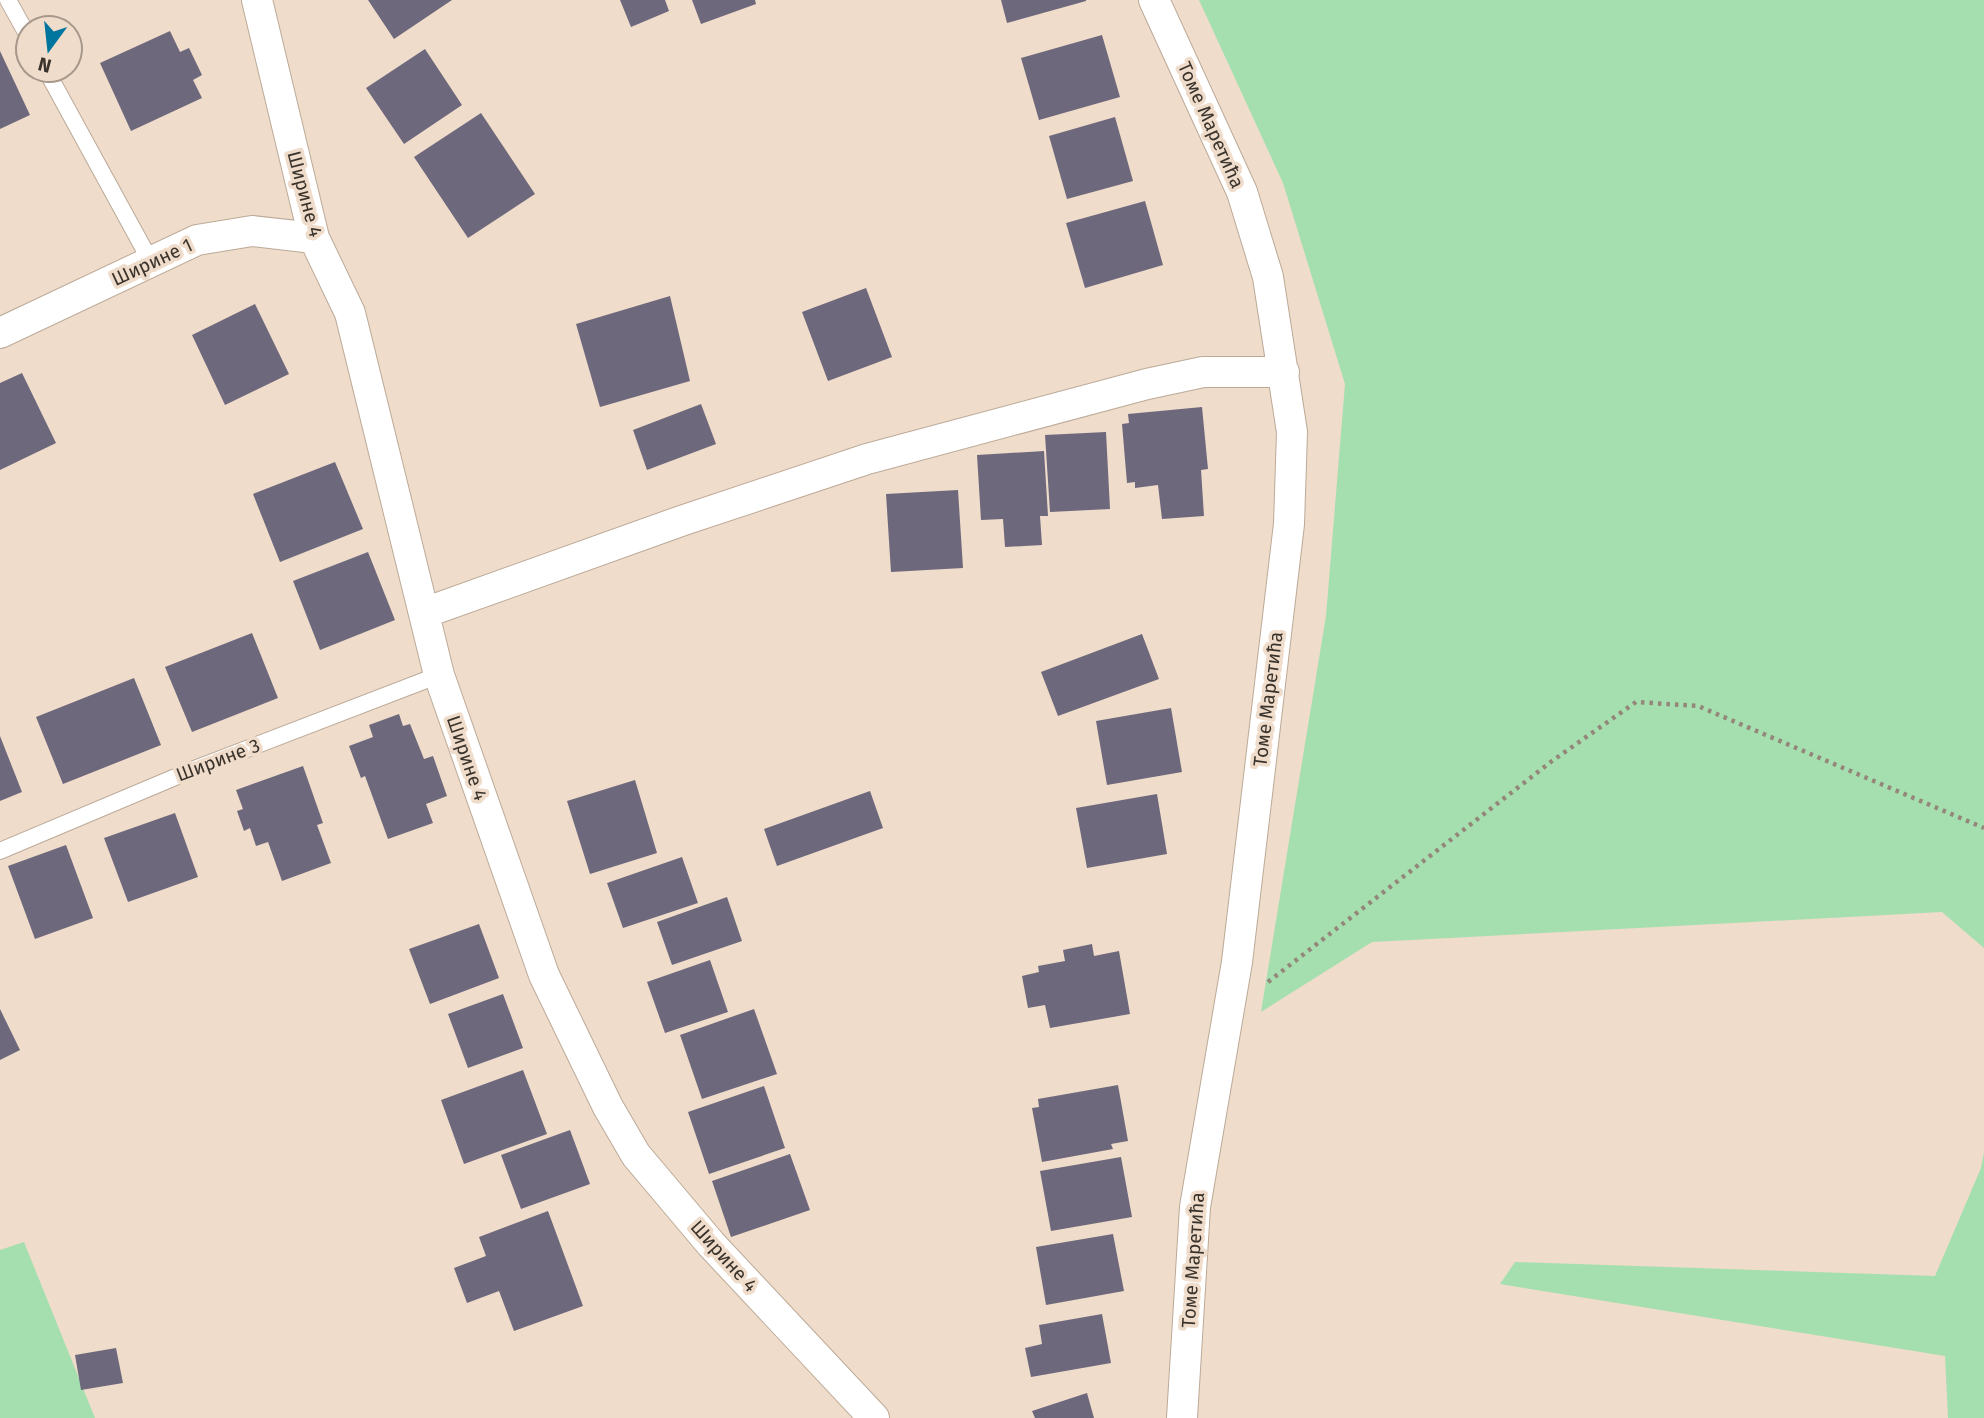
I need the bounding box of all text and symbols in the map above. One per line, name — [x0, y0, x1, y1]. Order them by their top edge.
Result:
north arrow — [14, 14, 84, 84]
text: N — [36, 52, 54, 78]
street label: Томе Маретића — [1173, 58, 1249, 192]
street label: Ширине 4 — [282, 148, 328, 240]
street label: Ширине 1 — [108, 233, 196, 291]
street label: Томе Маретића — [1248, 630, 1288, 768]
street label: Ширине 4 — [442, 712, 492, 804]
street label: Ширине 3 — [173, 734, 263, 786]
street label: Томе Маретића — [1177, 1191, 1209, 1329]
street label: Ширине 4 — [686, 1215, 762, 1297]

